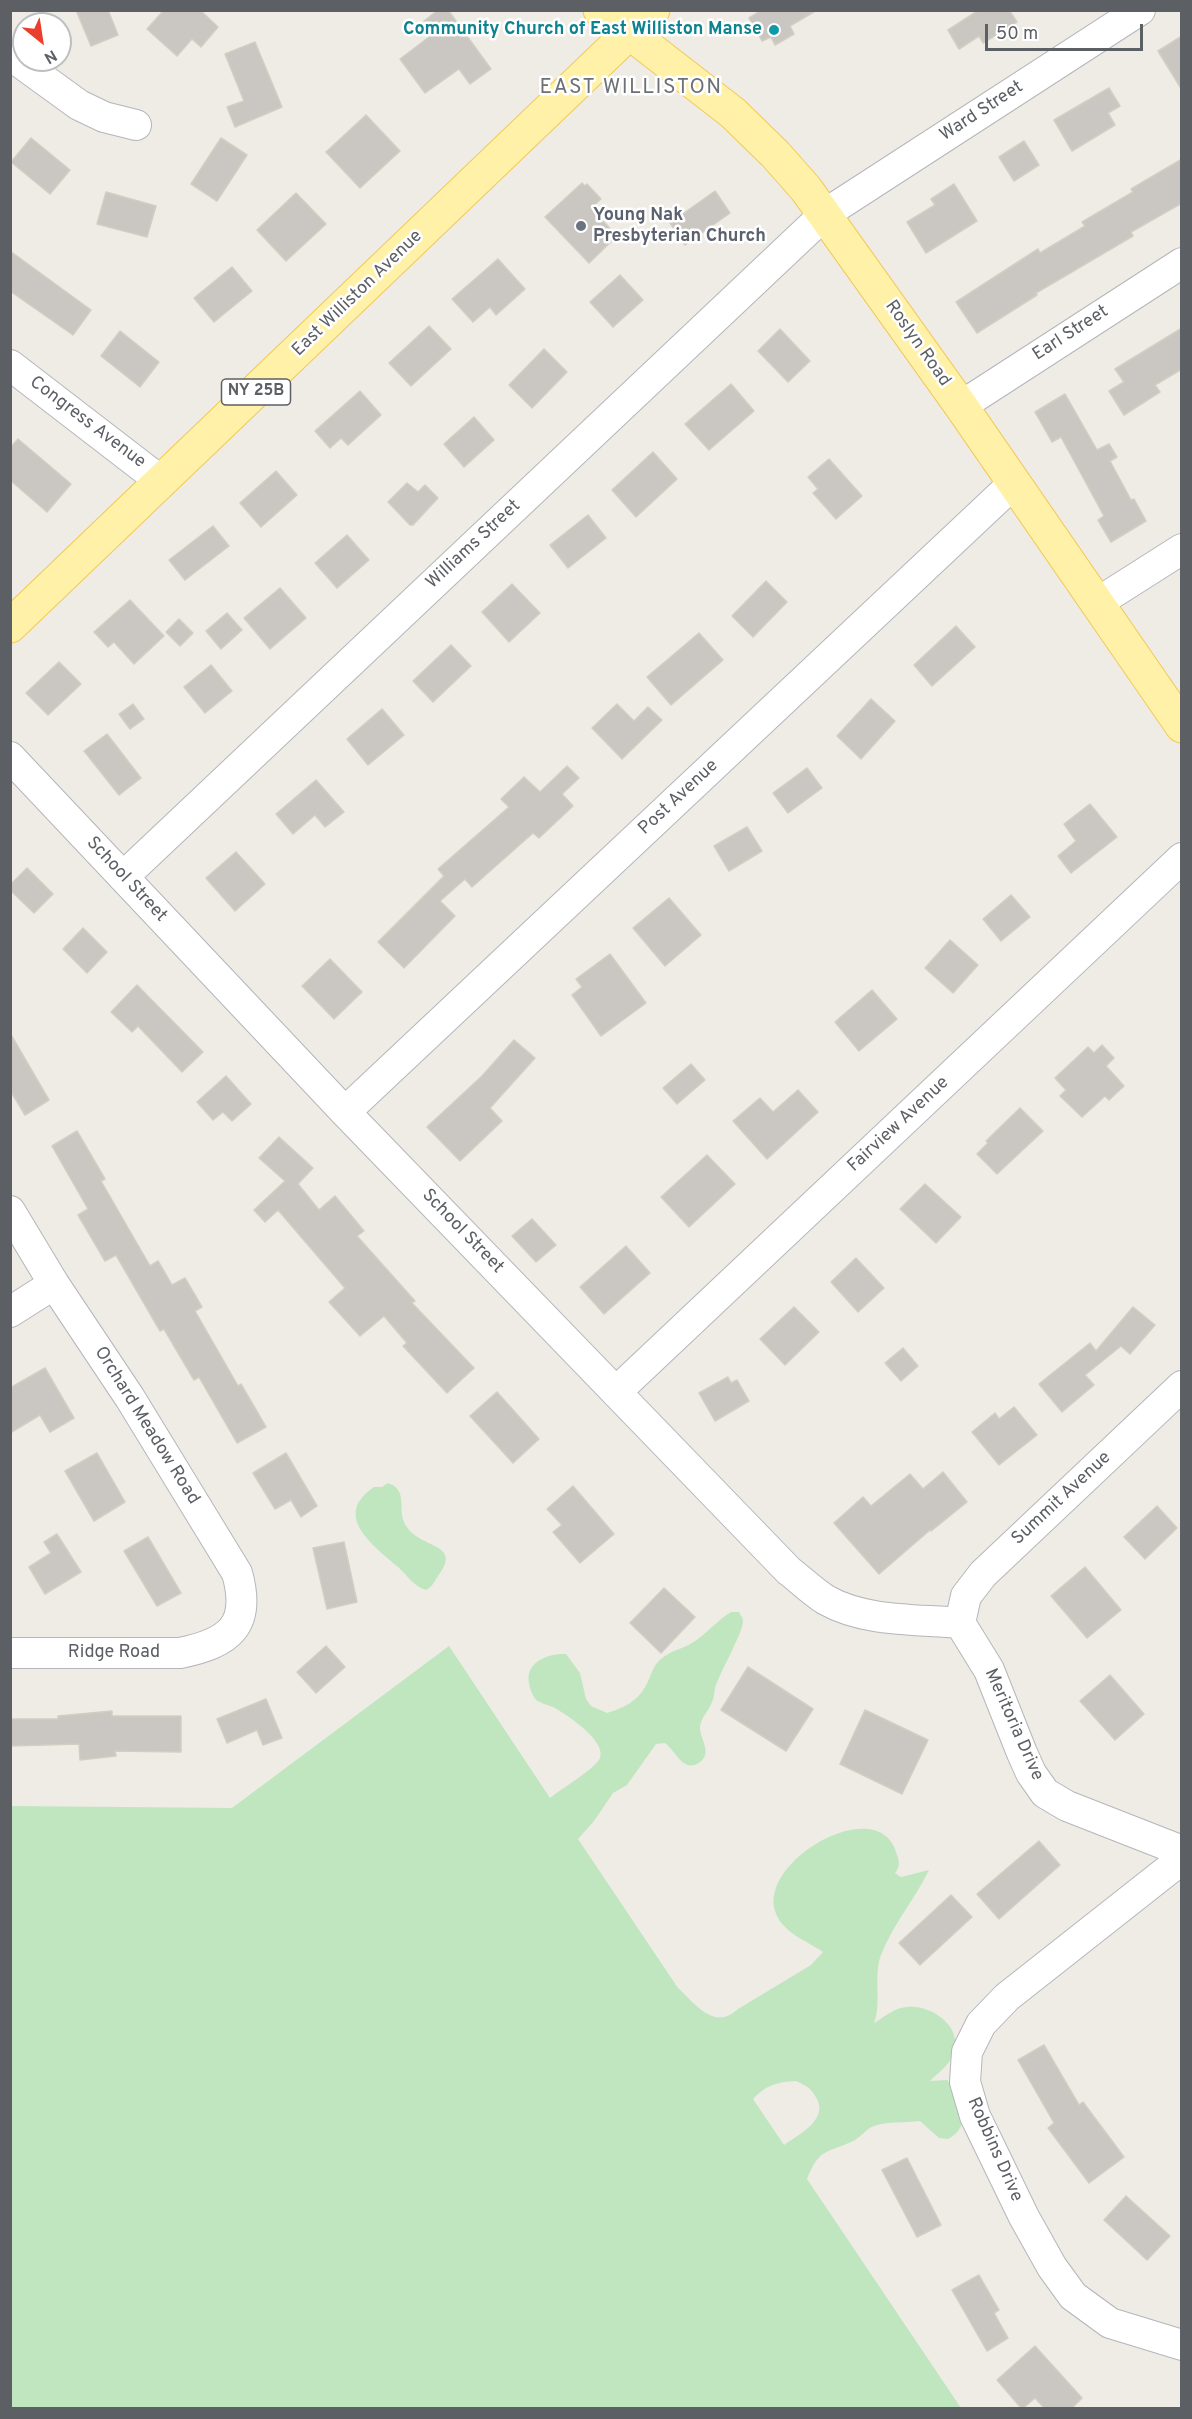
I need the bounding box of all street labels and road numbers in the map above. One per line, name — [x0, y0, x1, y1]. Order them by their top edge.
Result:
street label: Ward Street — [936, 77, 1028, 147]
street label: East Williston Avenue — [288, 226, 428, 362]
street label: Roslyn Road — [879, 297, 955, 391]
street label: Earl Street — [1029, 302, 1113, 366]
street label: Congress Avenue — [25, 372, 149, 474]
road number: NY 25B — [222, 379, 290, 405]
street label: Williams Street — [422, 496, 526, 594]
street label: Post Avenue — [635, 756, 723, 840]
street label: School Street — [81, 833, 171, 927]
street label: Fairview Avenue — [844, 1073, 954, 1177]
street label: School Street — [416, 1185, 508, 1279]
street label: Orchard Meadow Road — [89, 1343, 203, 1509]
street label: Summit Avenue — [1008, 1448, 1116, 1550]
street label: Ridge Road — [68, 1642, 160, 1664]
street label: Meritoria Drive — [979, 1666, 1047, 1784]
street label: Robbins Drive — [961, 2095, 1027, 2205]

